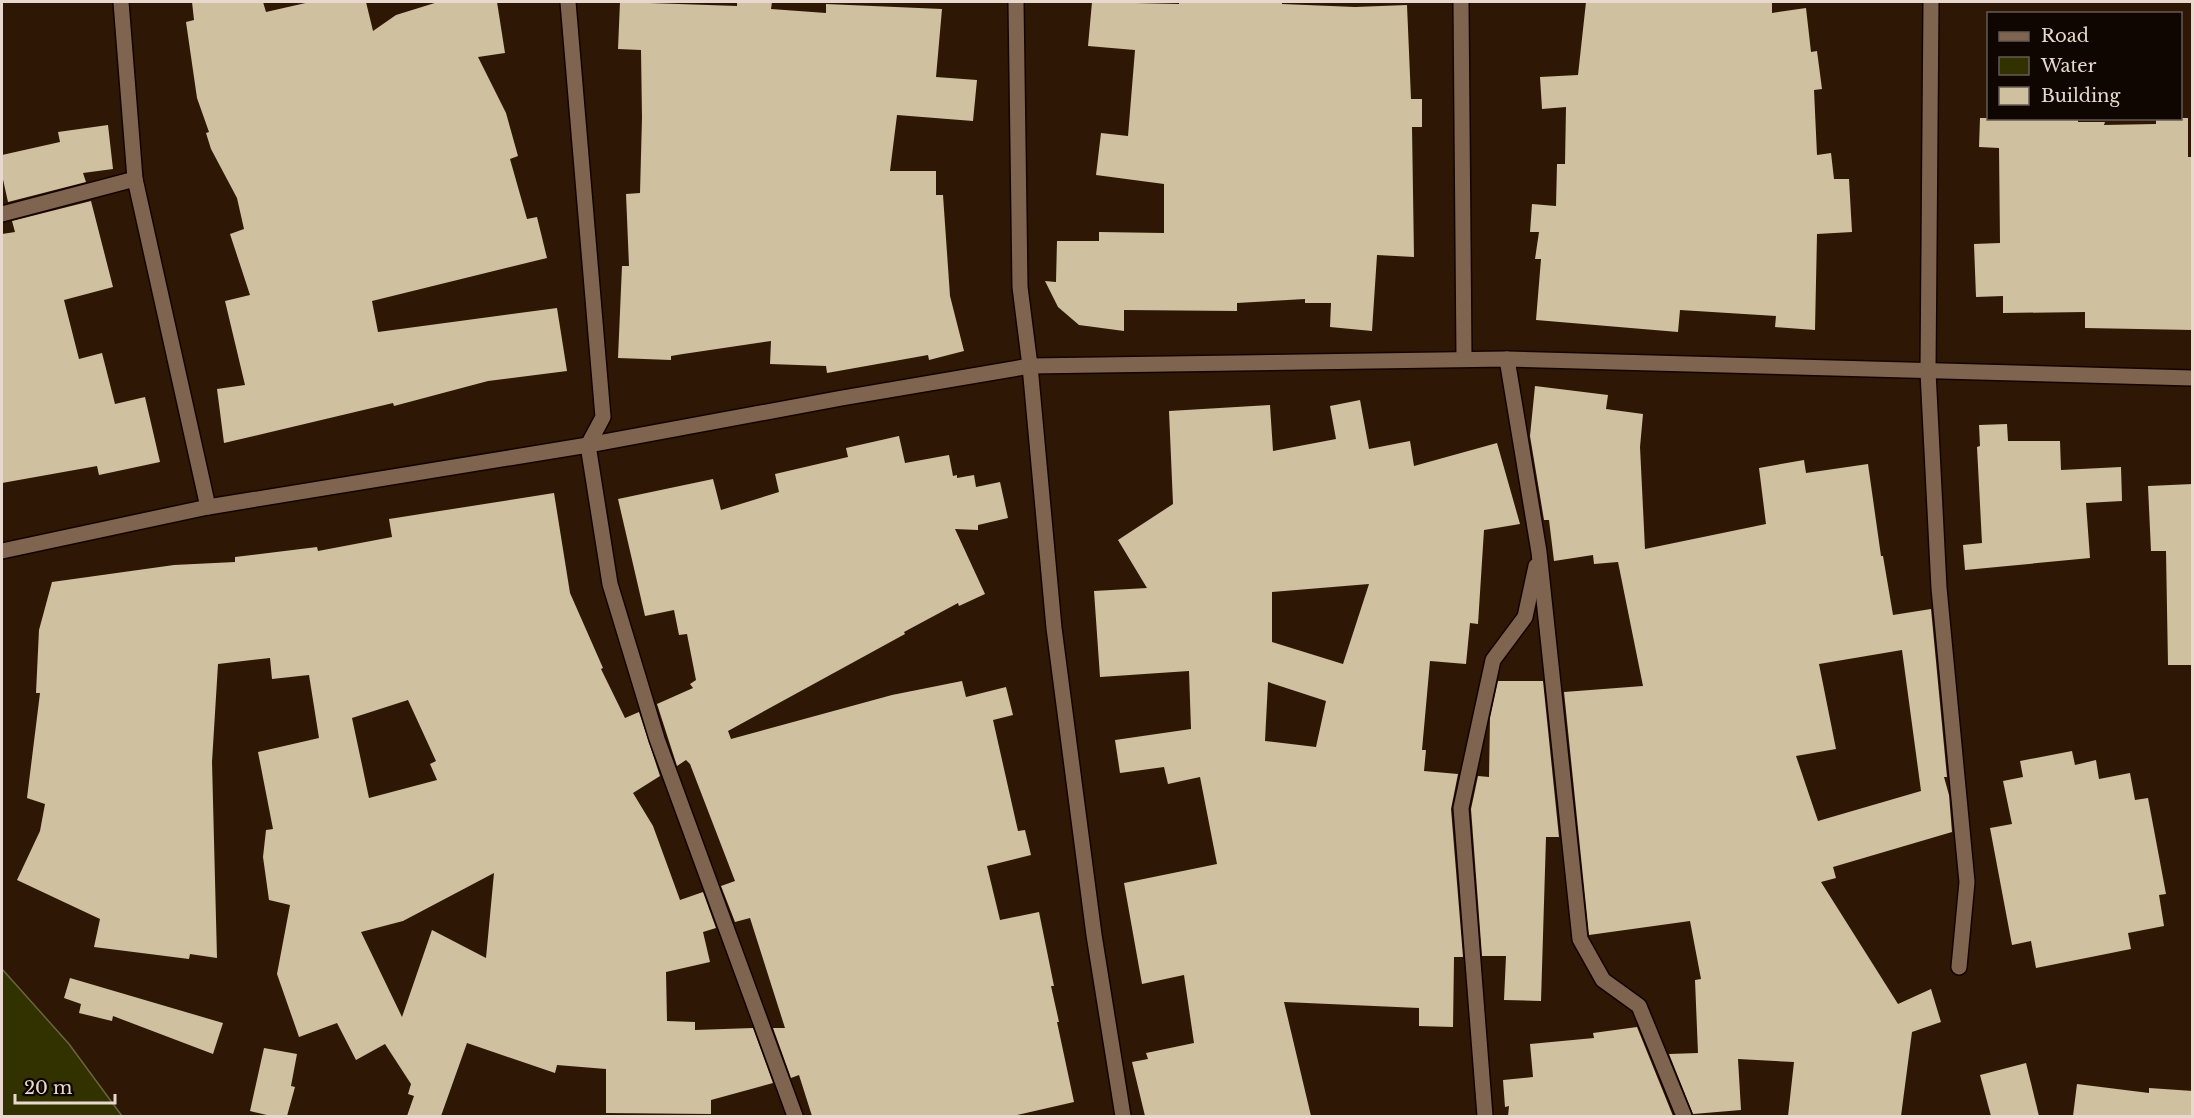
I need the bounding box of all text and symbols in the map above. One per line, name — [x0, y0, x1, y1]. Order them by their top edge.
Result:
legend — [1987, 12, 2182, 120]
text: Road — [2041, 25, 2089, 47]
text: Water — [2040, 55, 2097, 77]
text: Building — [2041, 85, 2120, 107]
scale bar — [15, 1067, 116, 1105]
text: 20 m — [24, 1077, 72, 1099]

